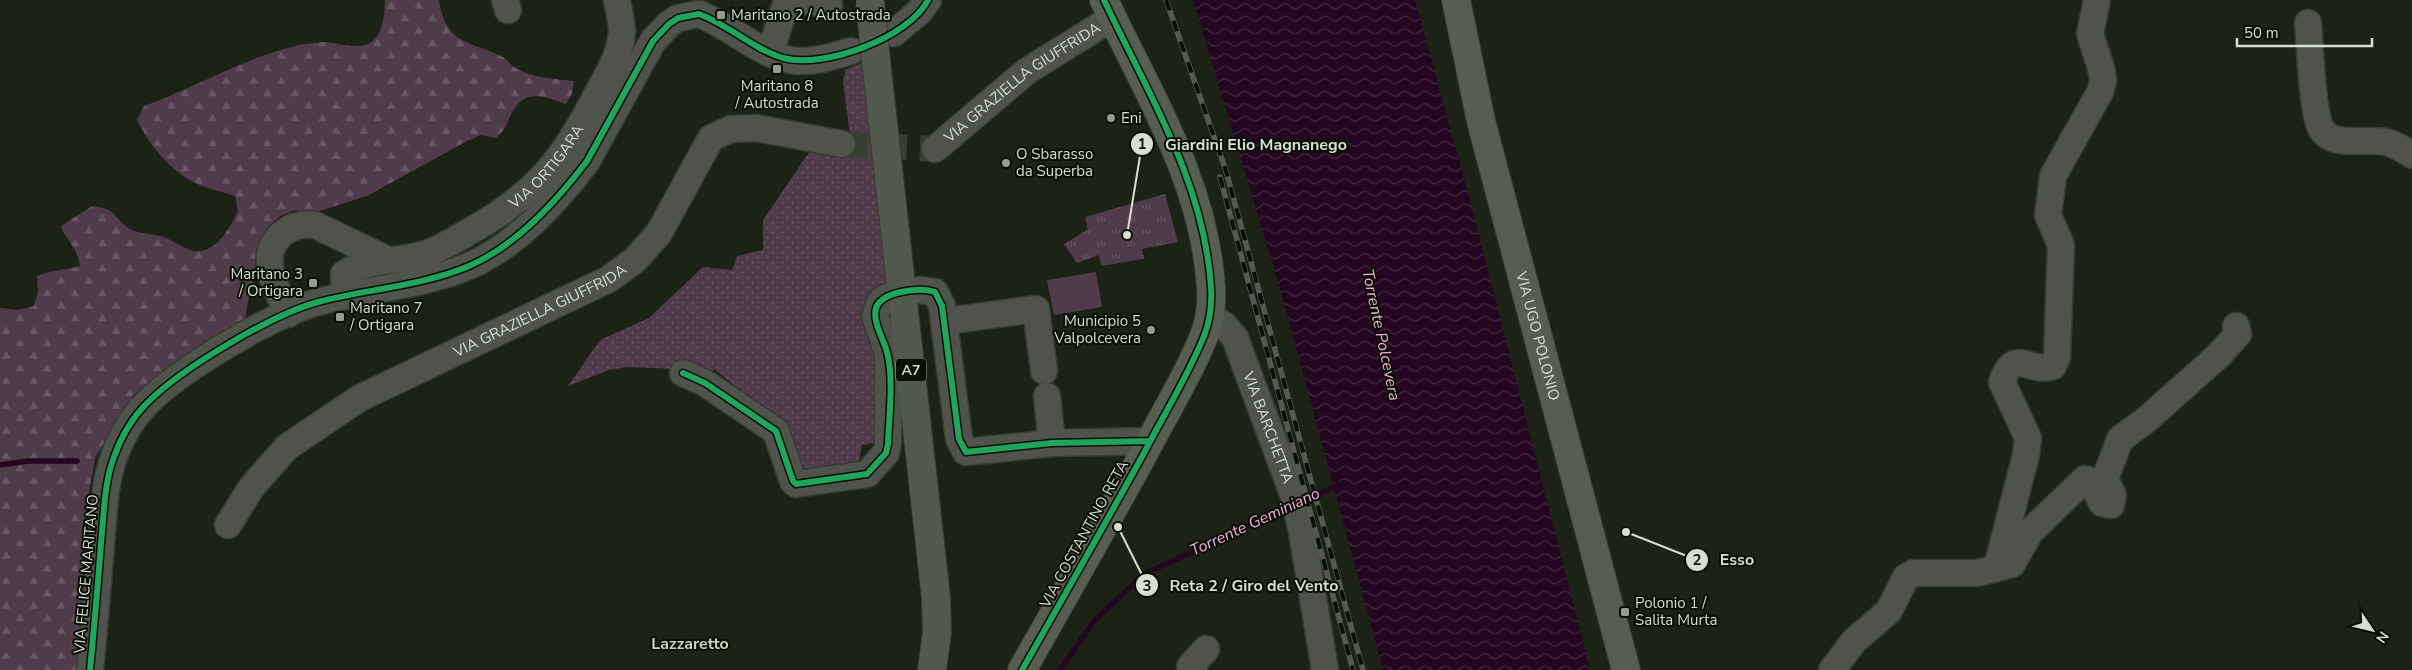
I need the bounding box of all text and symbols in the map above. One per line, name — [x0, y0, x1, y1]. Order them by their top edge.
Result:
place label: Maritano 2 / Autostrada — [731, 5, 891, 25]
marker: Maritano 2 / Autostrada — [715, 9, 727, 21]
scale bar — [2237, 15, 2372, 47]
street label: VIA GRAZIELLA GIUFFRIDA — [939, 18, 1104, 148]
text: 50 m — [2244, 23, 2279, 43]
marker: Maritano 8 / Autostrada — [771, 63, 783, 75]
place label: Maritano 8 / Autostrada — [734, 76, 819, 113]
place label: Eni — [1121, 108, 1142, 128]
marker: Eni — [1105, 112, 1117, 124]
street label: VIA ORTIGARA — [504, 121, 588, 214]
callout: Giardini Elio Magnanego — [1130, 128, 1357, 159]
text: 1 — [1137, 134, 1147, 154]
text: Giardini Elio Magnanego — [1165, 134, 1347, 156]
place label: O Sbarasso da Superba — [1016, 144, 1093, 181]
marker: O Sbarasso da Superba — [1000, 157, 1012, 169]
street label: VIA GRAZIELLA GIUFFRIDA — [449, 259, 631, 362]
place label: Maritano 3 / Ortigara — [230, 264, 303, 301]
water label: Torrente Polcevera — [1356, 267, 1406, 403]
street label: VIA UGO POLONIO — [1511, 268, 1564, 403]
marker: Maritano 3 / Ortigara — [307, 277, 319, 289]
place label: Maritano 7 / Ortigara — [349, 298, 423, 335]
marker: Maritano 7 / Ortigara — [334, 311, 346, 323]
place label: Municipio 5 Valpolcevera — [1053, 311, 1141, 348]
marker: Municipio 5 Valpolcevera — [1145, 324, 1157, 336]
road number: A7 — [896, 358, 926, 382]
street label: VIA BARCHETTA — [1238, 368, 1298, 486]
street label: VIA COSTANTINO RETA — [1035, 457, 1133, 612]
water label: Torrente Geminiano — [1186, 482, 1324, 562]
street label: VIA FELICE MARITANO — [69, 494, 103, 655]
callout: Esso — [1685, 544, 1764, 575]
text: Esso — [1720, 549, 1754, 571]
text: 2 — [1692, 550, 1702, 570]
callout: Reta 2 / Giro del Vento — [1134, 570, 1348, 601]
text: Reta 2 / Giro del Vento — [1170, 575, 1338, 597]
text: 3 — [1142, 576, 1152, 596]
place label: Polonio 1 / Salita Murta — [1635, 593, 1717, 630]
north arrow — [2347, 605, 2397, 655]
marker: Polonio 1 / Salita Murta — [1619, 606, 1631, 618]
text: N — [2371, 627, 2393, 647]
district label: Lazzaretto — [651, 633, 729, 655]

